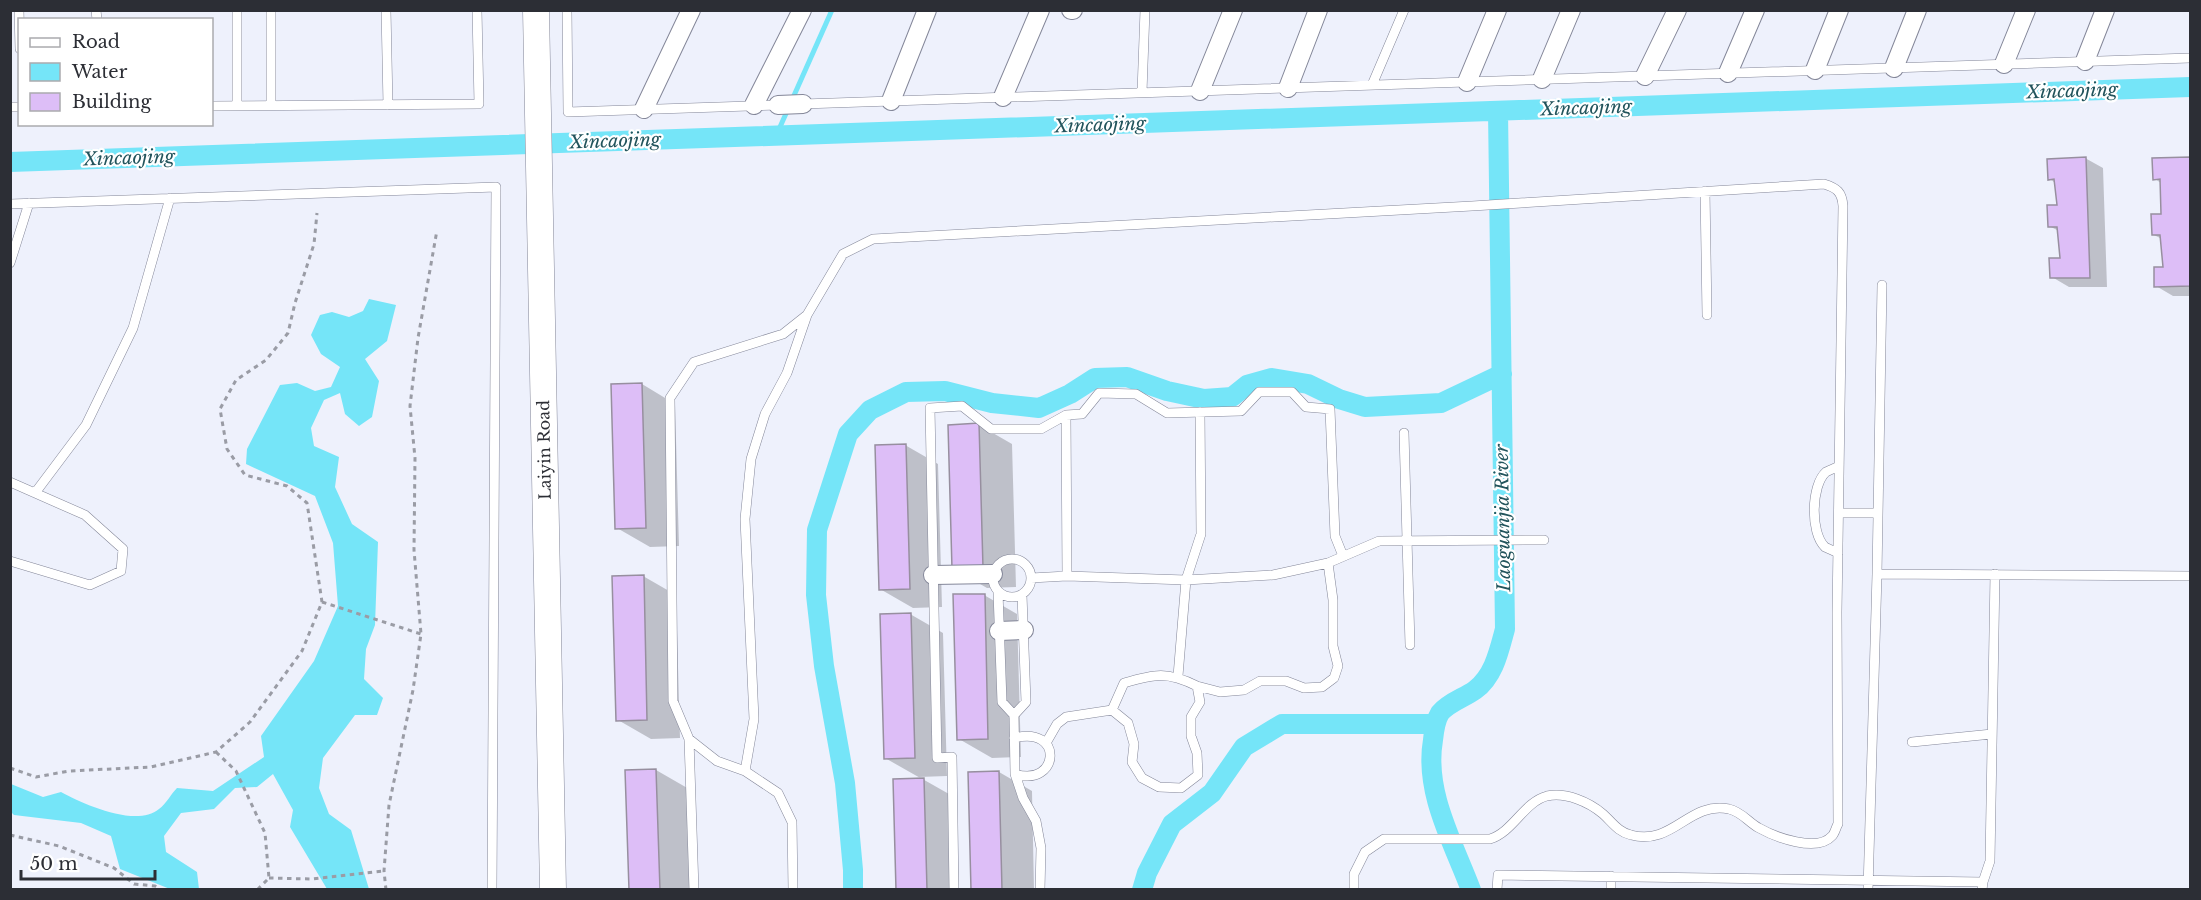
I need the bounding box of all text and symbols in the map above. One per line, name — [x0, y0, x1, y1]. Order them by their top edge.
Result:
legend — [18, 18, 213, 126]
text: Road — [72, 31, 120, 53]
text: Water — [71, 61, 128, 83]
water label: Xincaojing — [2025, 78, 2119, 104]
text: Building — [72, 91, 151, 113]
water label: Xincaojing — [1539, 95, 1633, 121]
water label: Xincaojing — [1053, 112, 1147, 138]
water label: Xincaojing — [568, 128, 662, 154]
water label: Xincaojing — [82, 145, 176, 171]
street label: Laiyin Road — [533, 400, 555, 500]
water label: Laoguanjia River — [1491, 444, 1515, 593]
scale bar — [21, 843, 154, 881]
text: 50 m — [30, 853, 78, 875]

